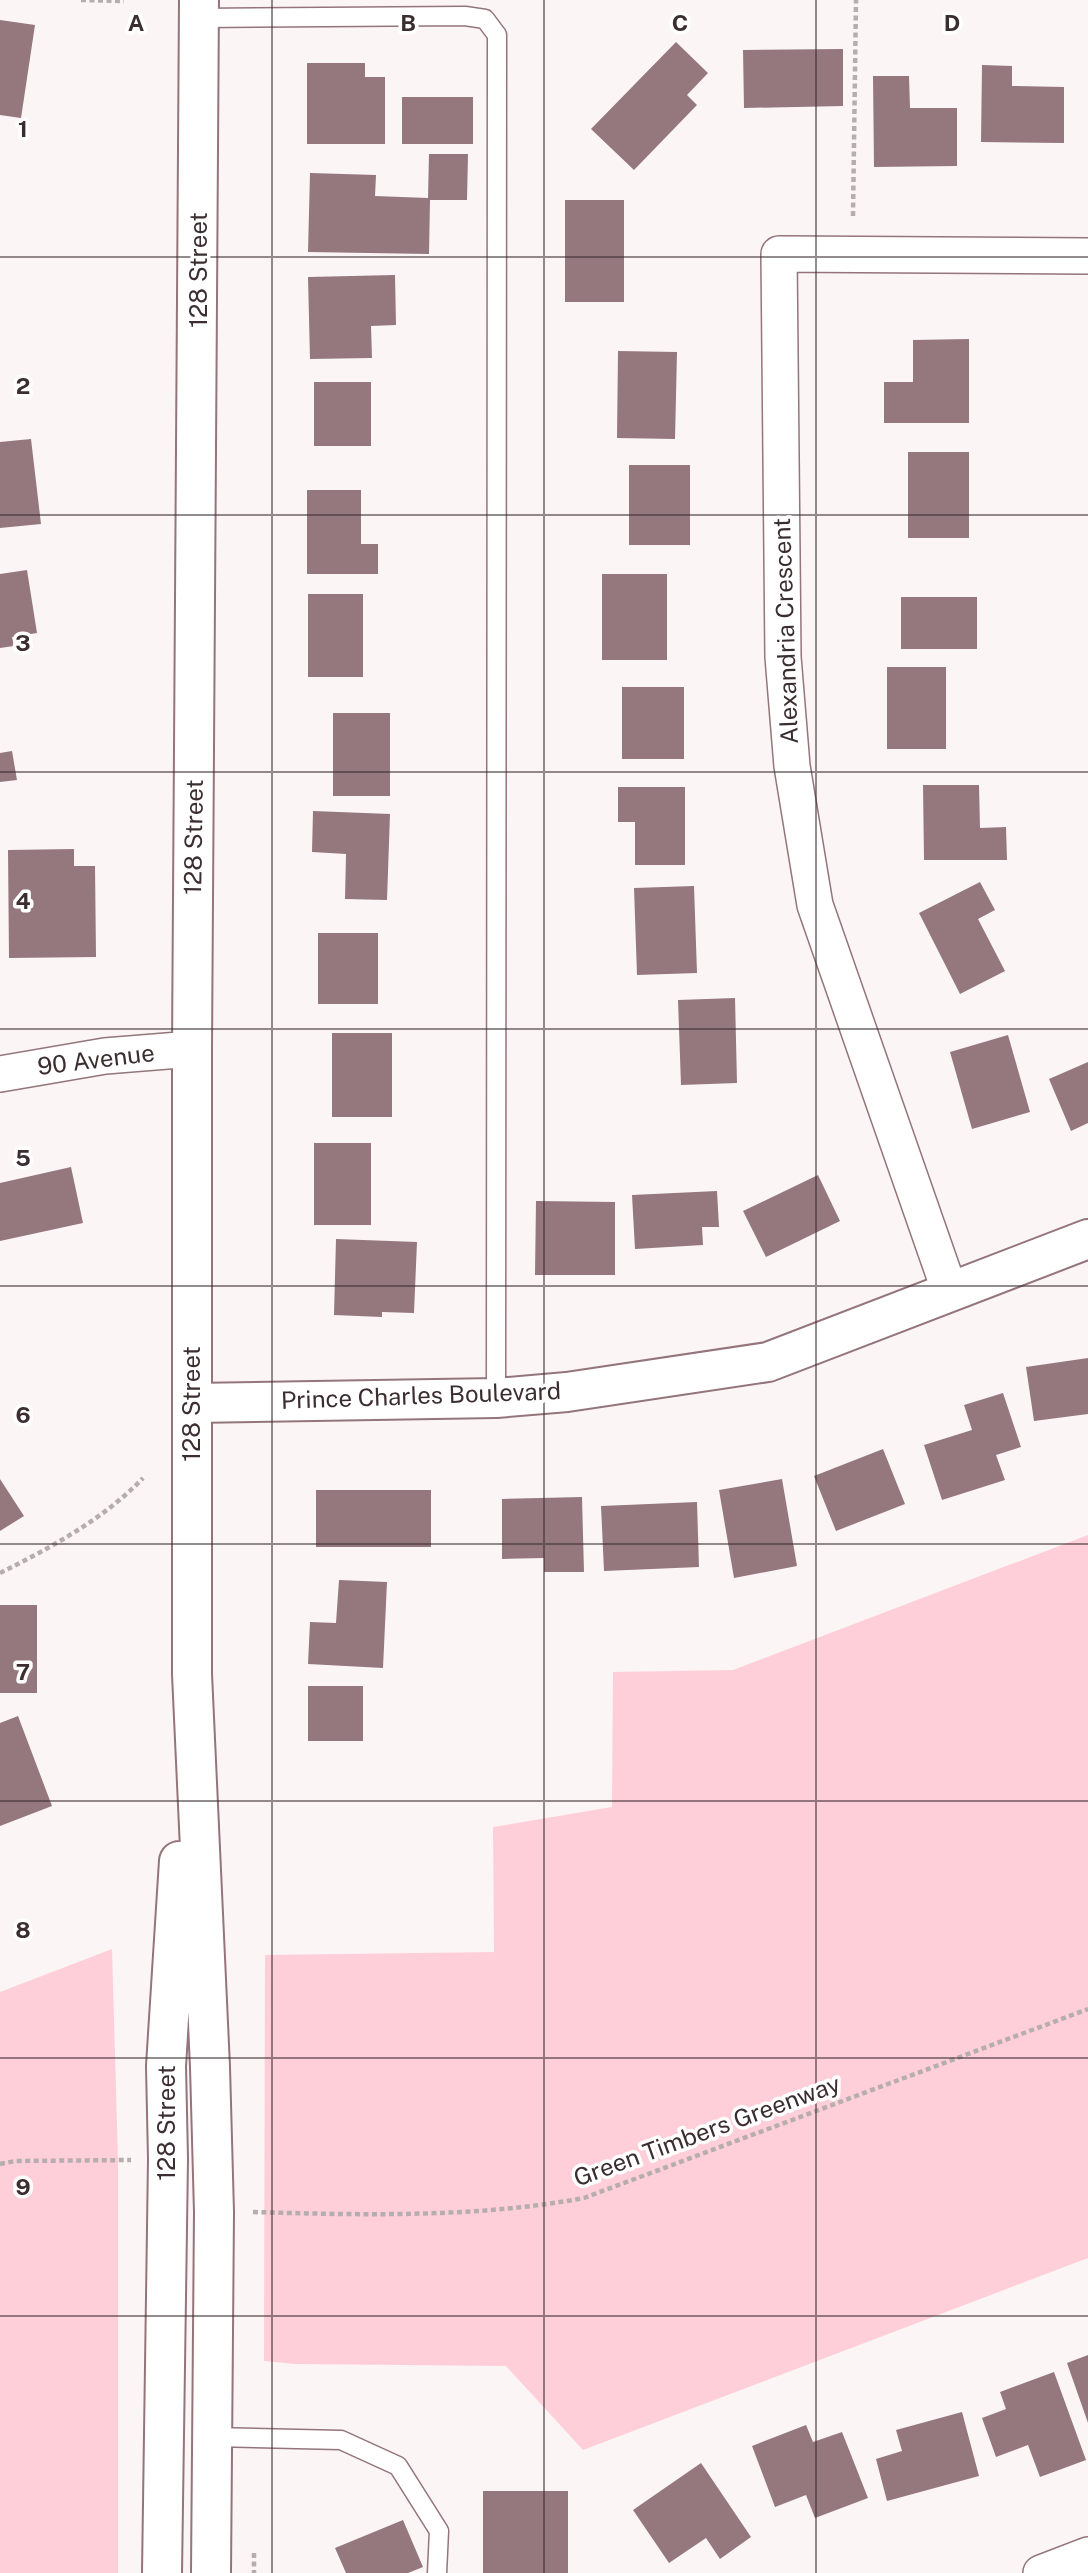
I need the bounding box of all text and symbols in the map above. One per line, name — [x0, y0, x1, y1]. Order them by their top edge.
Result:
text: A — [128, 9, 145, 36]
text: B — [400, 9, 416, 36]
text: C — [672, 9, 688, 36]
text: D — [944, 9, 960, 36]
text: 1 — [18, 115, 28, 142]
street label: 128 Street — [184, 212, 212, 328]
text: 2 — [16, 372, 30, 399]
street label: Alexandria Crescent — [767, 518, 803, 745]
text: 3 — [15, 629, 31, 656]
street label: 128 Street — [178, 779, 208, 895]
text: 4 — [15, 887, 31, 914]
street label: 90 Avenue — [36, 1038, 156, 1080]
text: 5 — [15, 1144, 31, 1171]
street label: 128 Street — [177, 1346, 205, 1462]
street label: Prince Charles Boulevard — [280, 1376, 562, 1414]
text: 6 — [15, 1401, 31, 1428]
text: 7 — [16, 1658, 30, 1685]
text: 8 — [15, 1916, 31, 1943]
street label: 128 Street — [152, 2065, 180, 2181]
street label: Green Timbers Greenway — [570, 2069, 844, 2191]
text: 9 — [15, 2173, 31, 2200]

